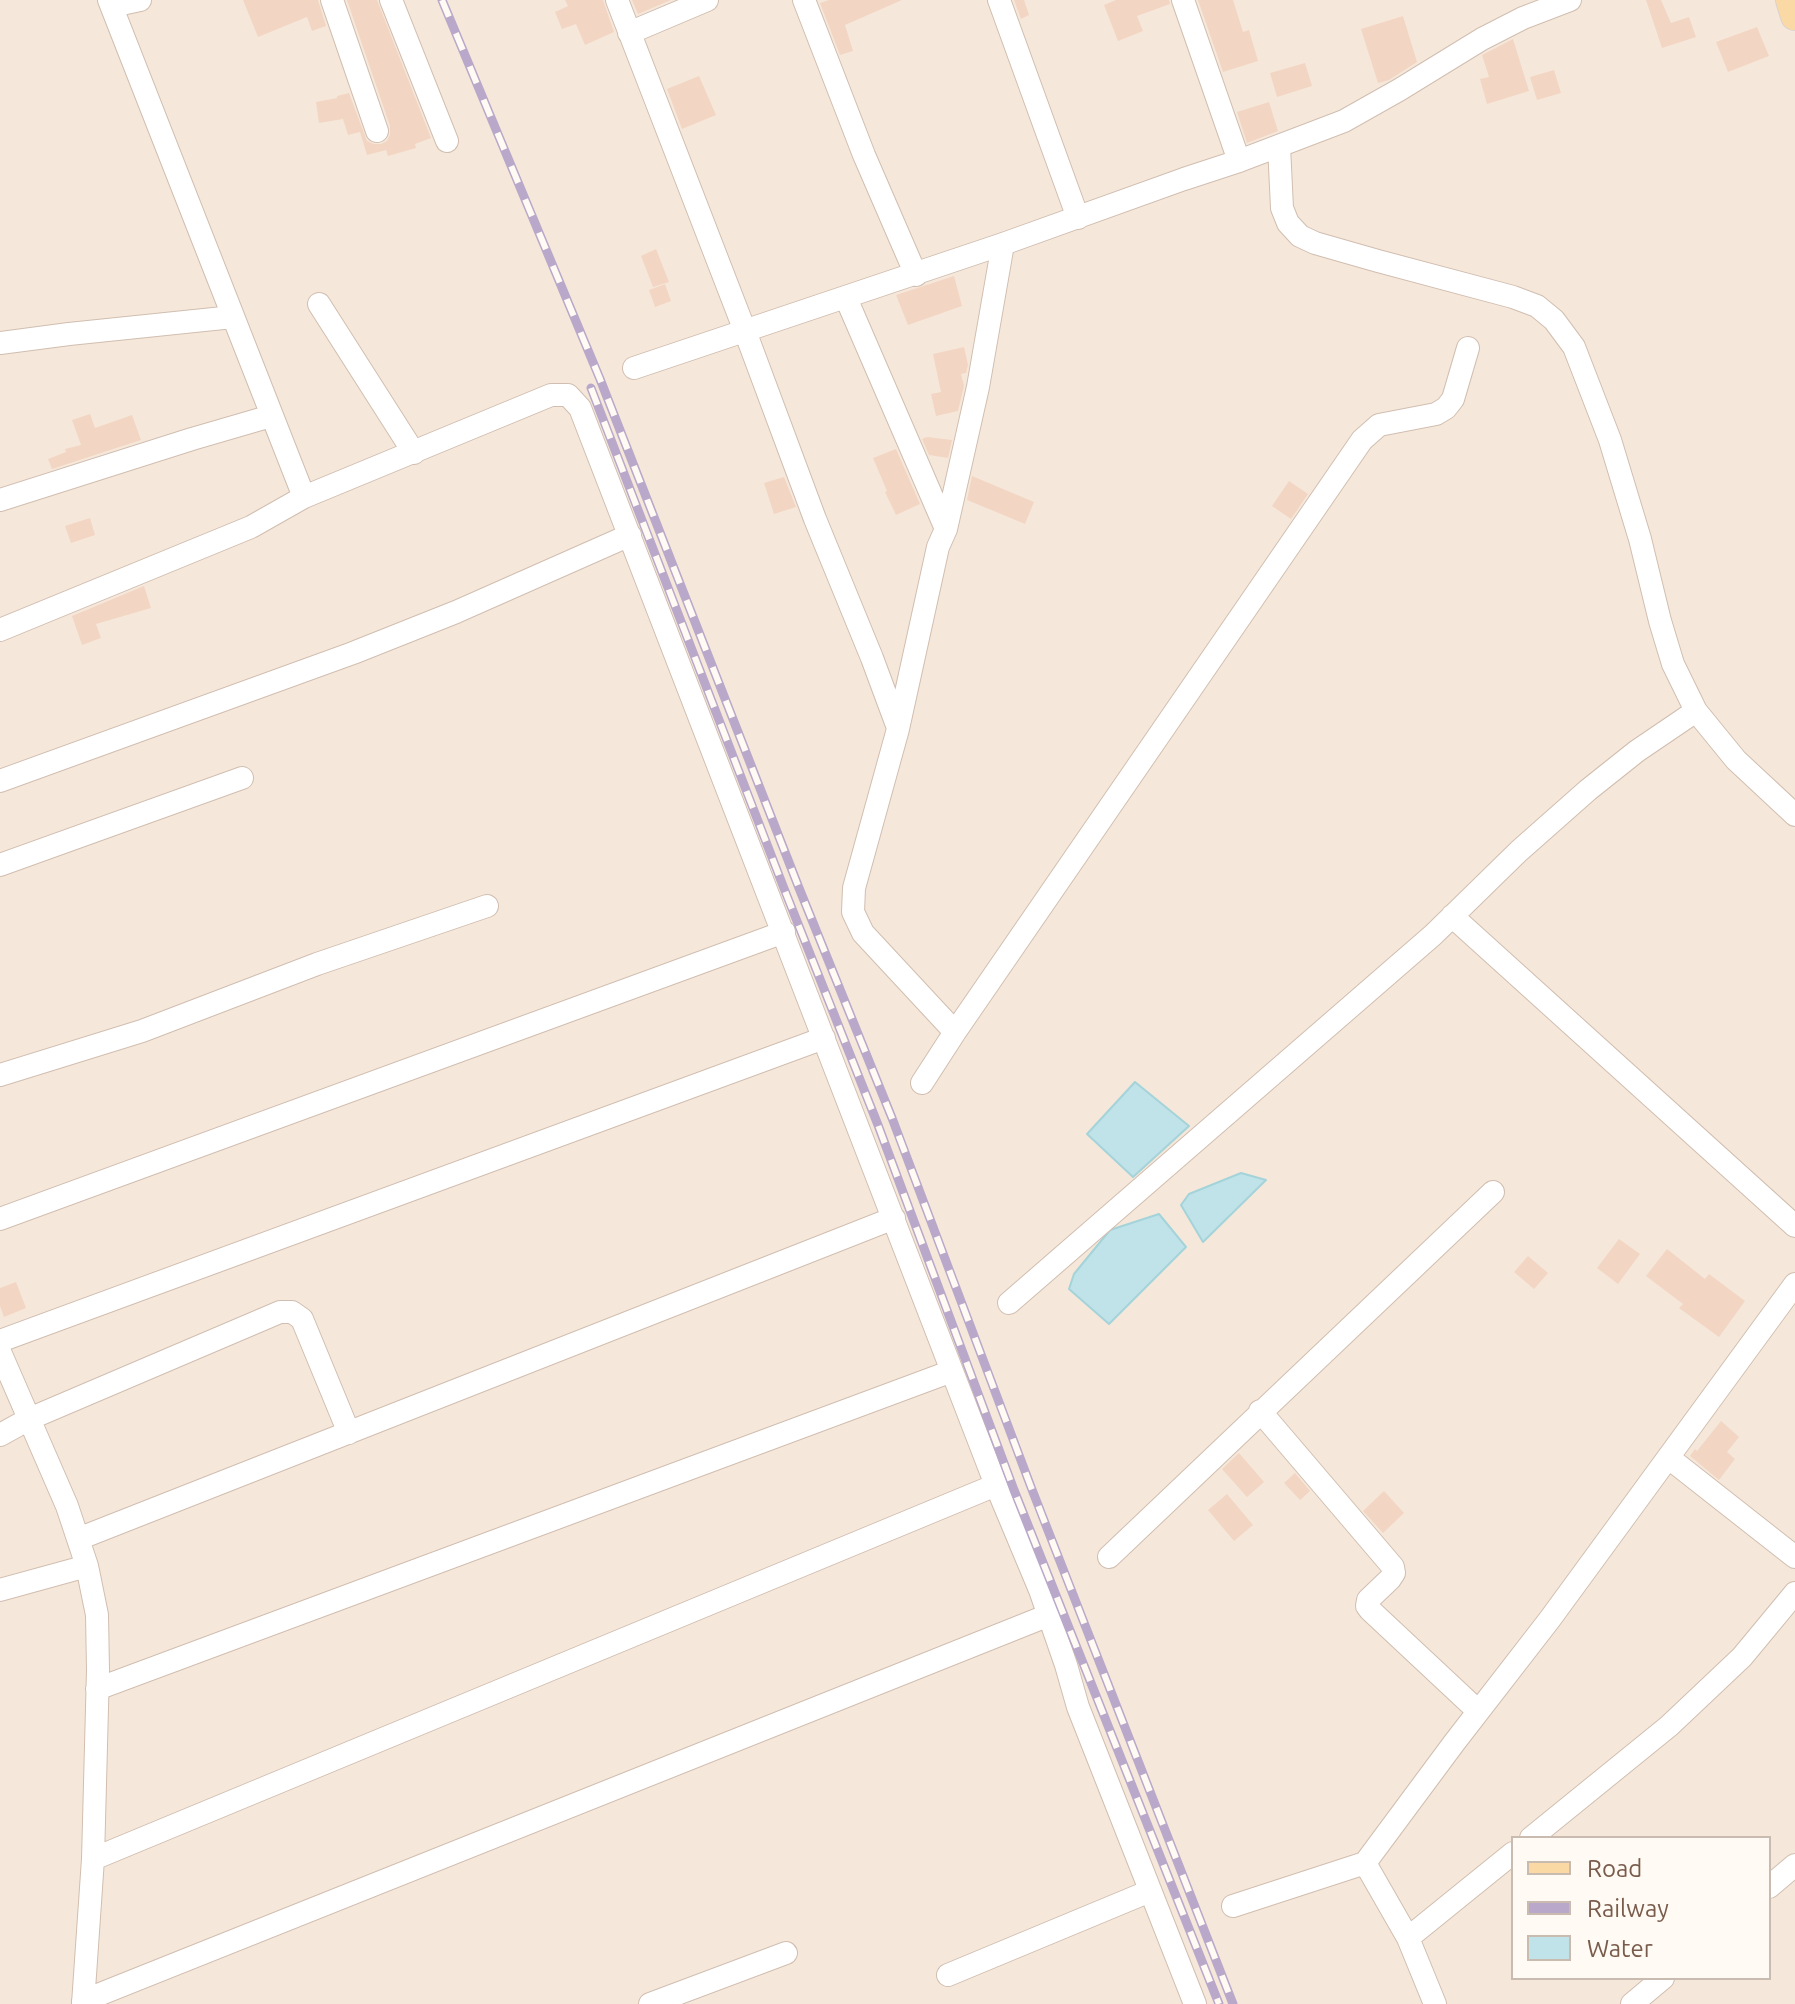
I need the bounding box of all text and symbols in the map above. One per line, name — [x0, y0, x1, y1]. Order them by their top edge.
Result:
legend — [1511, 1836, 1771, 1980]
text: Road — [1587, 1855, 1642, 1882]
text: Railway — [1587, 1895, 1669, 1922]
text: Water — [1587, 1935, 1653, 1962]

